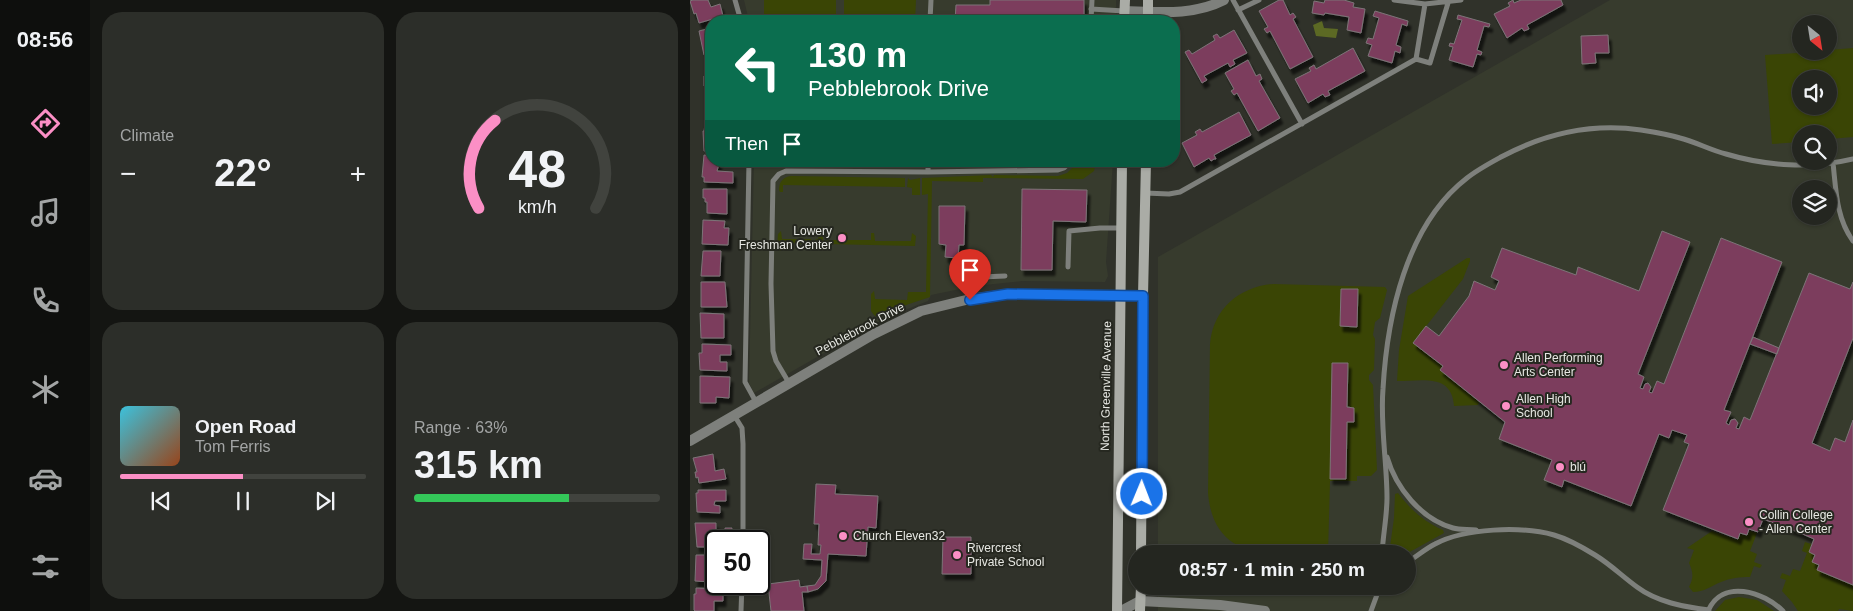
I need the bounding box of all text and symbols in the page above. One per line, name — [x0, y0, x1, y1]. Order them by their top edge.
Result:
north arrow — [1792, 15, 1838, 60]
map controls — [1792, 15, 1837, 225]
text: 08:56 — [17, 27, 73, 52]
icon: left — [725, 35, 790, 100]
text: 130 m — [808, 35, 907, 74]
button: sound — [1792, 70, 1837, 115]
text: Pebblebrook Drive — [808, 76, 989, 101]
icon: directions — [28, 106, 63, 141]
button: search — [1792, 125, 1837, 170]
text: Climate — [120, 127, 174, 144]
icon: arrive — [778, 130, 806, 158]
text: Then — [725, 133, 768, 154]
text: 48 — [508, 140, 566, 198]
text: 22° — [214, 152, 272, 194]
text: − — [120, 158, 136, 189]
text: + — [350, 158, 366, 189]
button: layers — [1792, 180, 1837, 225]
icon: music — [28, 195, 63, 230]
text: km/h — [518, 197, 556, 217]
place label: Lowery Freshman Center — [739, 224, 832, 252]
marker: Lowery Freshman Center — [836, 232, 848, 244]
pin — [949, 249, 991, 300]
icon: arrive — [956, 256, 984, 284]
icon: phone — [28, 283, 63, 318]
street label: Pebblebrook Drive — [813, 299, 907, 358]
street label: North Greenville Avenue — [1098, 321, 1114, 451]
place label: Allen Performing Arts Center — [1514, 351, 1603, 379]
marker: Allen Performing Arts Center — [1498, 359, 1510, 371]
icon: climate — [28, 372, 63, 407]
place label: Allen High School — [1516, 392, 1571, 420]
marker: Allen High School — [1500, 400, 1512, 412]
text: Open Road — [195, 416, 296, 437]
text: Range · 63% — [414, 419, 507, 436]
text: Tom Ferris — [195, 438, 271, 455]
text: 315 km — [414, 444, 543, 486]
place label: blú — [1570, 460, 1586, 474]
icon: car — [28, 461, 63, 496]
marker: blú — [1554, 461, 1566, 473]
position arrow — [1115, 467, 1167, 519]
icon: previous — [147, 487, 175, 515]
icon: pause — [229, 487, 257, 515]
icon: next — [311, 487, 339, 515]
place label: Collin College - Allen Center — [1759, 508, 1833, 536]
marker: Collin College - Allen Center — [1743, 516, 1755, 528]
place label: Church Eleven32 — [853, 529, 945, 543]
speed limit sign: 50 — [705, 530, 770, 595]
marker: Church Eleven32 — [837, 530, 849, 542]
place label: Rivercrest Private School — [967, 541, 1044, 569]
icon: filters — [28, 549, 63, 584]
marker: Rivercrest Private School — [951, 549, 963, 561]
text: 08:57 · 1 min · 250 m — [1179, 559, 1365, 580]

